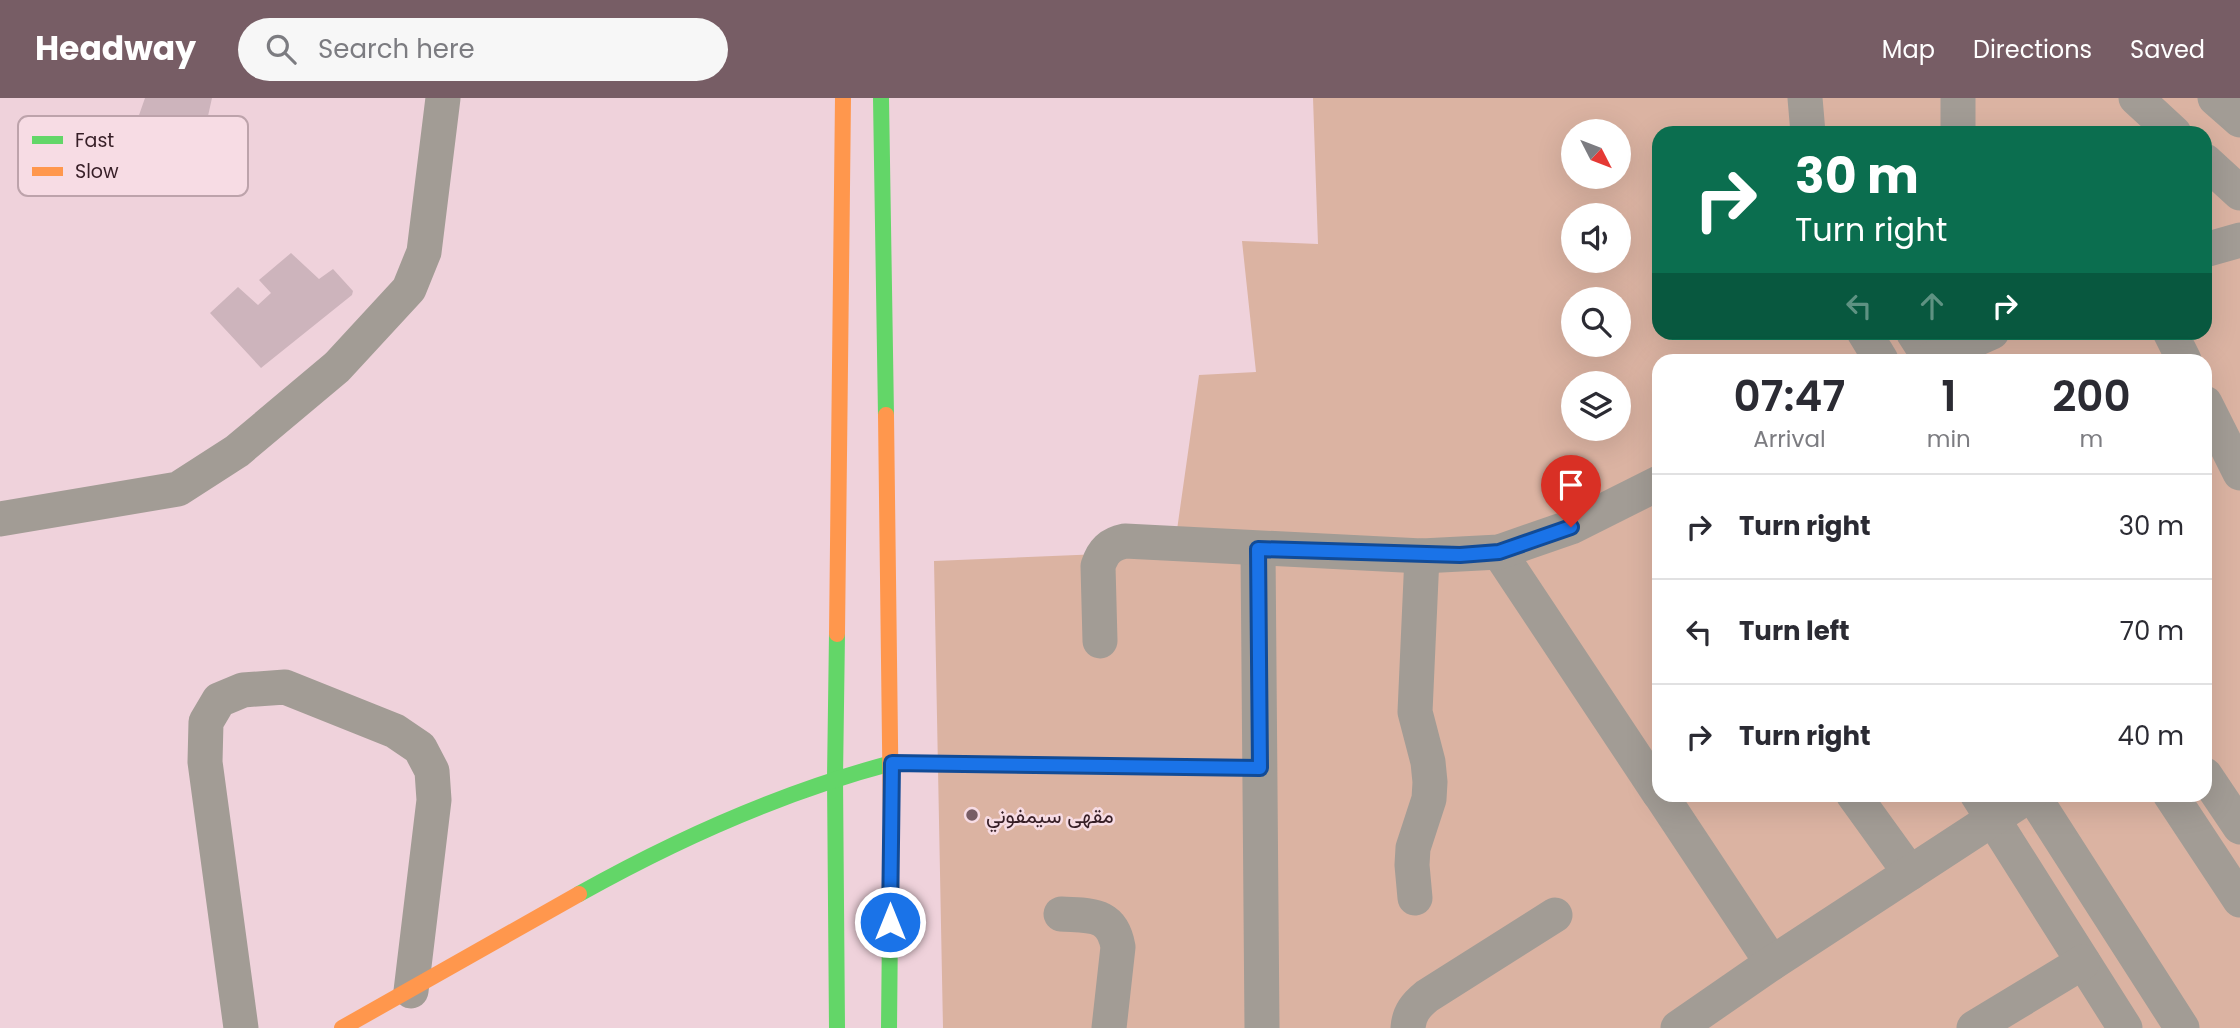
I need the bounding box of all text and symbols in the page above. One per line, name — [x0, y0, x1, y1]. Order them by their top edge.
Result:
search box — [238, 18, 728, 81]
text: Headway — [35, 25, 196, 72]
icon: search — [262, 30, 300, 68]
text: Search here — [318, 31, 475, 67]
text: Map — [1882, 33, 1935, 66]
text: Directions — [1973, 33, 2092, 66]
text: Saved — [2130, 33, 2205, 66]
legend — [18, 116, 248, 196]
north arrow — [1561, 119, 1631, 189]
map controls — [1561, 119, 1631, 441]
text: Fast — [75, 127, 114, 154]
text: 30 m — [1795, 142, 1919, 210]
icon: right — [1680, 154, 1771, 245]
text: Slow — [75, 158, 119, 185]
button: sound — [1561, 203, 1631, 273]
text: Turn right — [1795, 207, 1947, 252]
button: search — [1561, 287, 1631, 357]
icon: left — [1840, 287, 1878, 325]
icon: ahead — [1913, 287, 1951, 325]
icon: right — [1986, 287, 2024, 325]
text: 07:47 — [1733, 367, 1845, 426]
text: 1 — [1941, 367, 1956, 426]
text: 200 — [2052, 367, 2131, 426]
button: layers — [1561, 371, 1631, 441]
text: Arrival — [1753, 423, 1826, 455]
text: min — [1927, 423, 1971, 455]
text: m — [2080, 423, 2103, 455]
pin — [1541, 455, 1601, 527]
icon: arrive — [1552, 466, 1590, 504]
icon: right — [1680, 508, 1718, 546]
text: Turn right — [1739, 508, 1871, 544]
text: 30 m — [2119, 508, 2184, 544]
icon: left — [1680, 613, 1718, 651]
text: Turn left — [1739, 613, 1850, 649]
text: 70 m — [2120, 613, 2184, 649]
icon: right — [1680, 718, 1718, 756]
text: Turn right — [1739, 718, 1871, 754]
text: 40 m — [2118, 718, 2184, 754]
place label: مقهى سيمفوني — [986, 801, 1114, 833]
marker: مقهى سيمفوني — [964, 807, 980, 823]
position arrow — [853, 885, 927, 959]

